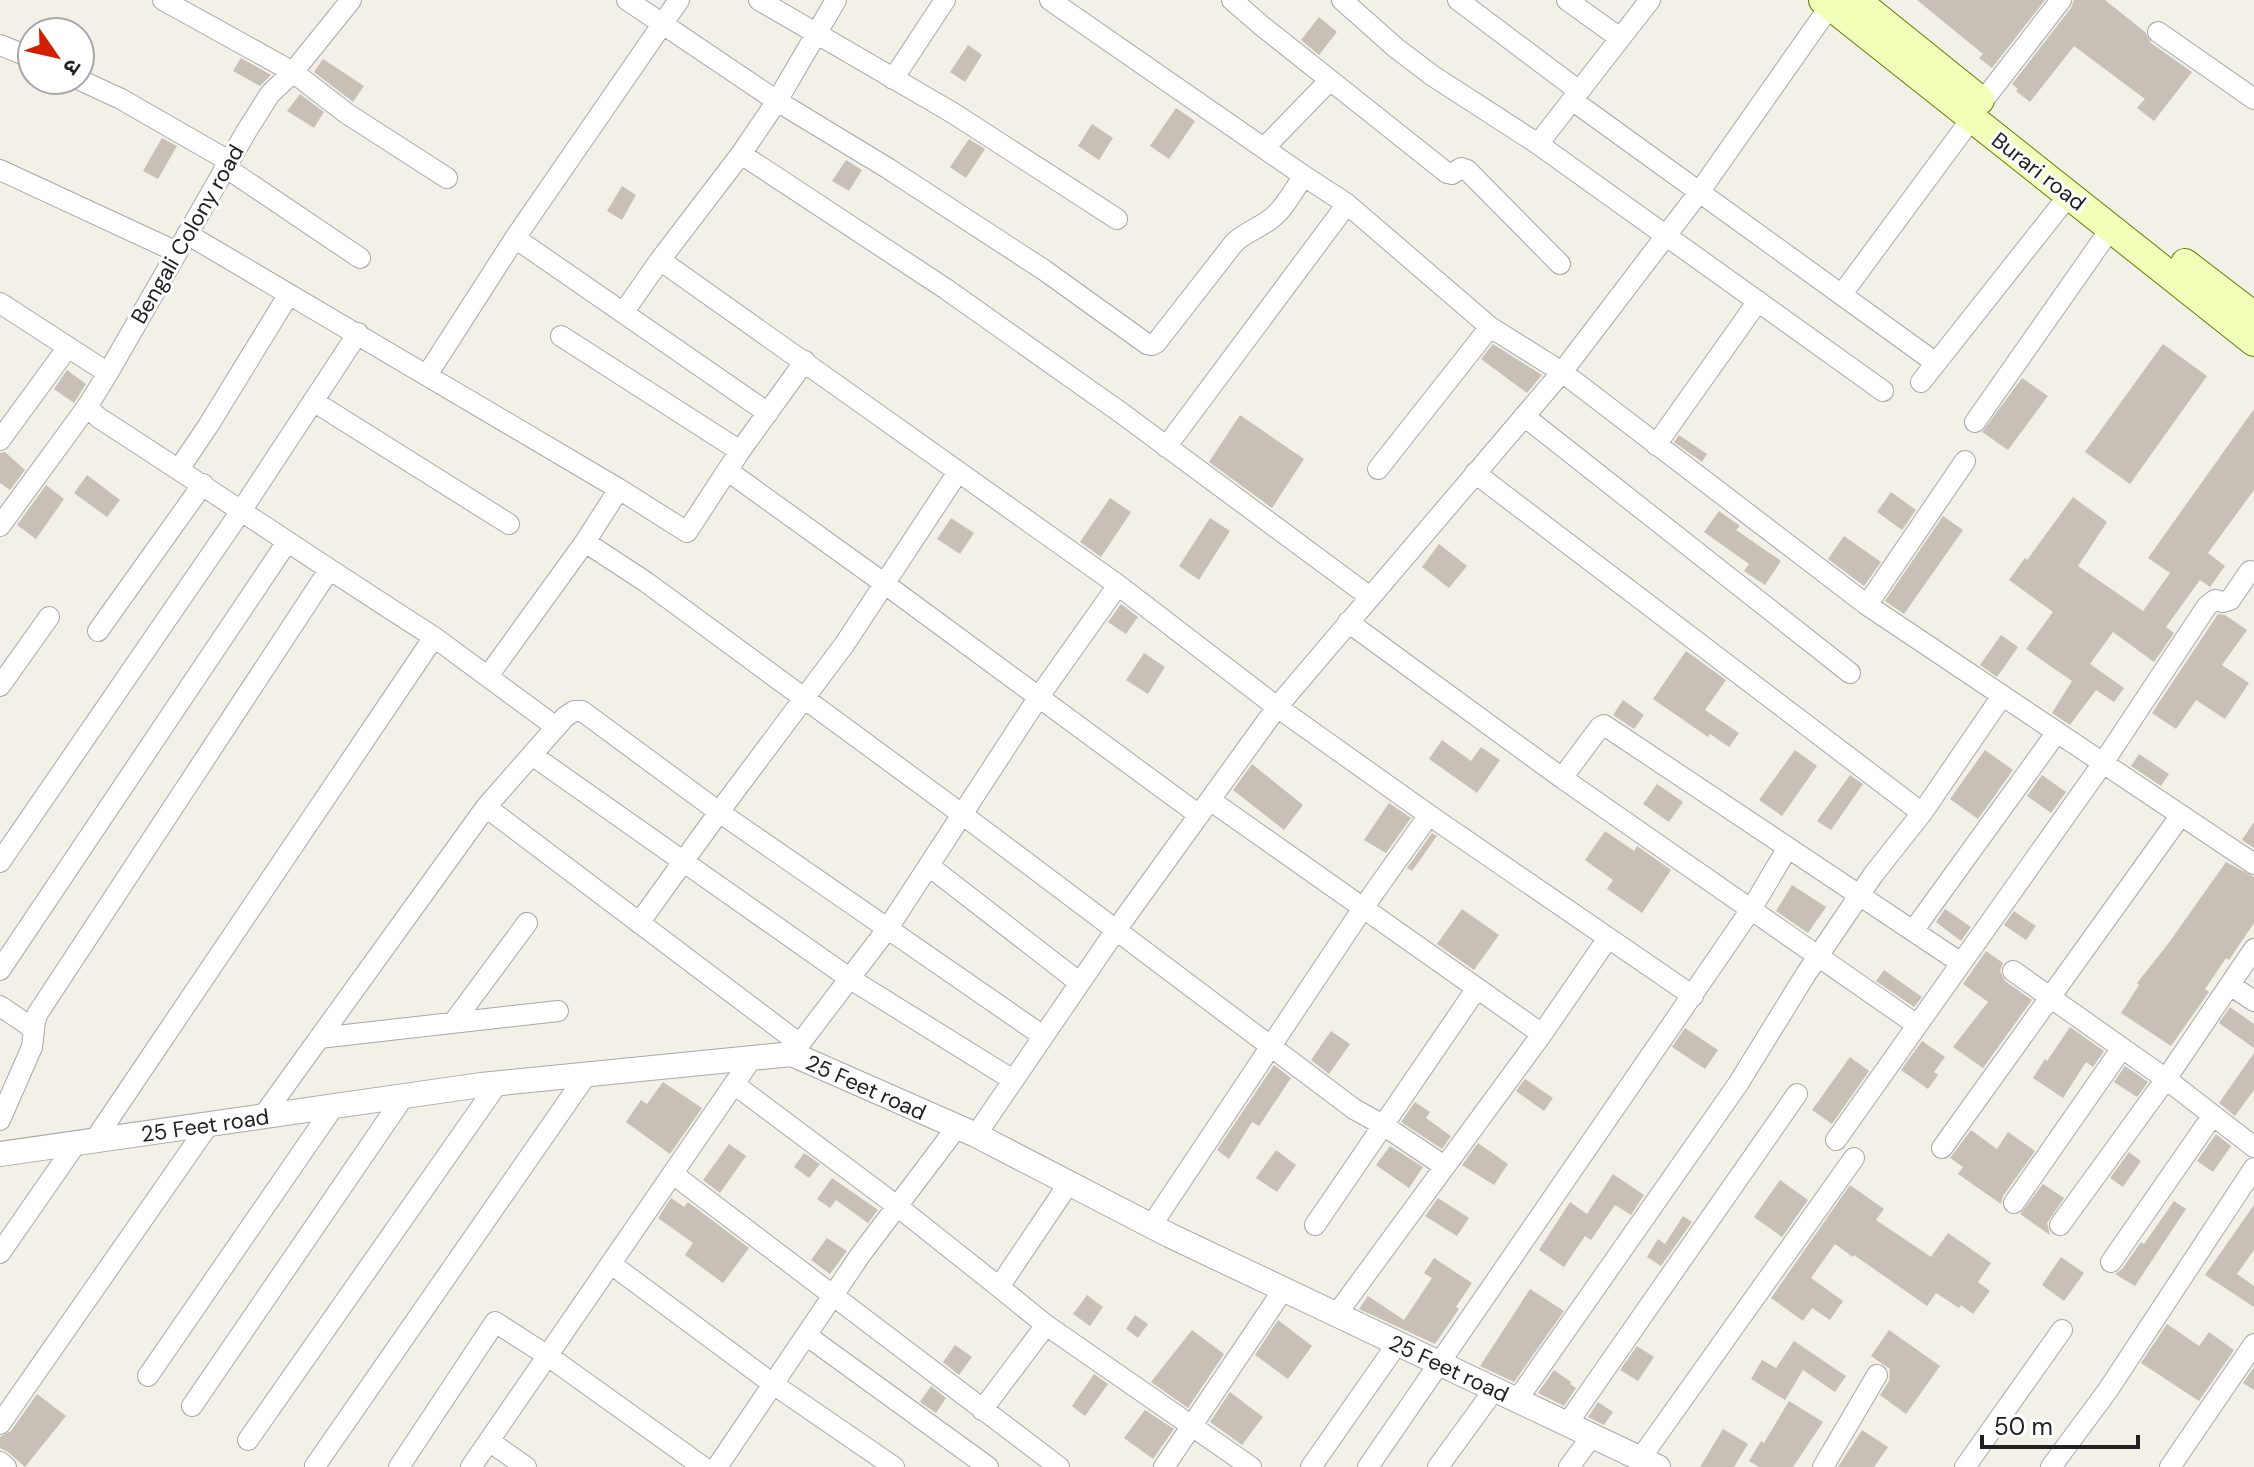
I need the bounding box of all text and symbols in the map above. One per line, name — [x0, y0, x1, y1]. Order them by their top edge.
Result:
north arrow — [16, 16, 96, 96]
text: उ — [56, 53, 88, 81]
street label: Burari road — [1986, 126, 2092, 217]
street label: Bengali Colony road — [124, 139, 251, 329]
street label: 25 Feet road — [801, 1048, 931, 1127]
street label: 25 Feet road — [139, 1102, 271, 1149]
street label: 25 Feet road — [1384, 1328, 1513, 1409]
scale bar — [1982, 1399, 2138, 1449]
text: 50 m — [1994, 1411, 2053, 1442]

